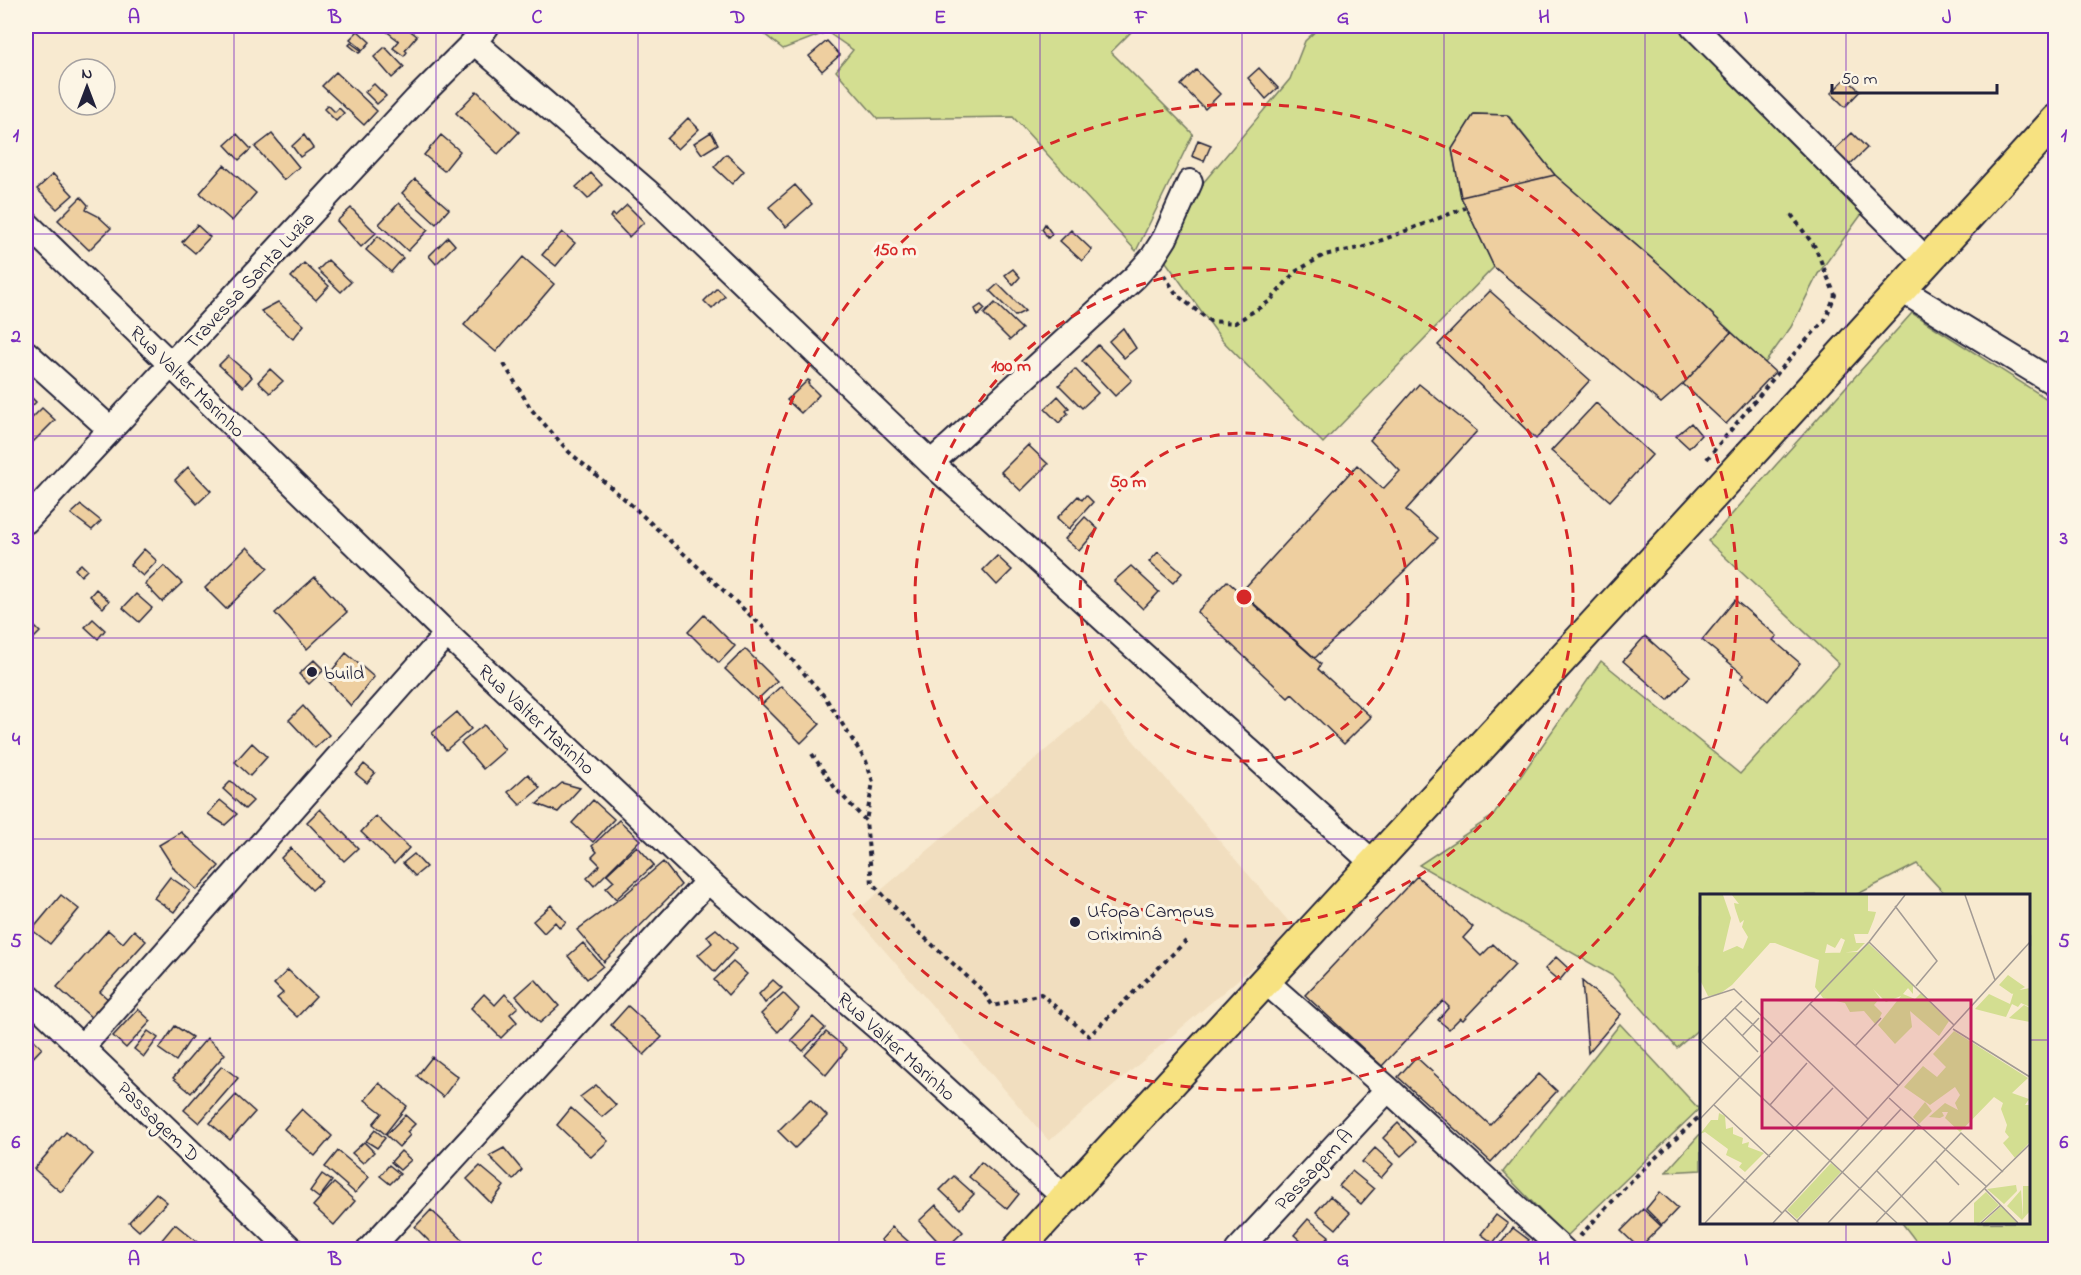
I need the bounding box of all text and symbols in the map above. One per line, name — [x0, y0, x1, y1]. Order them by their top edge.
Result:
text: A — [128, 4, 140, 33]
text: B — [327, 4, 342, 33]
text: C — [532, 4, 543, 33]
text: D — [730, 4, 745, 33]
text: E — [934, 4, 946, 33]
text: F — [1134, 4, 1148, 33]
text: G — [1337, 4, 1350, 33]
text: H — [1538, 4, 1550, 33]
text: I — [1744, 4, 1749, 33]
text: J — [1942, 4, 1952, 33]
north arrow — [57, 57, 117, 117]
scale bar — [1832, 57, 1997, 95]
text: N — [82, 62, 93, 86]
text: 50 m — [1841, 67, 1878, 93]
text: 1 — [13, 122, 20, 151]
text: 1 — [2061, 122, 2068, 151]
street label: Travessa Santa Luzia — [179, 206, 323, 357]
text: 150 m — [874, 238, 916, 264]
street label: Rua Valter Marinho — [122, 320, 251, 446]
text: 2 — [10, 323, 21, 352]
text: 2 — [2058, 323, 2069, 352]
text: 100 m — [991, 354, 1031, 380]
text: 50 m — [1110, 470, 1146, 496]
text: 3 — [11, 525, 20, 554]
text: 3 — [2059, 525, 2068, 554]
centre of rings — [1234, 587, 1254, 607]
street label: Rua Valter Marinho — [470, 659, 600, 783]
place label: build — [324, 660, 364, 689]
marker: build — [305, 665, 319, 679]
text: 4 — [12, 726, 21, 755]
text: 4 — [2060, 726, 2069, 755]
inset map — [1700, 894, 2030, 1224]
place label: Ufopa Campus Oriximiná — [1087, 898, 1215, 950]
marker: Ufopa Campus Oriximiná — [1068, 915, 1082, 929]
text: 5 — [10, 928, 22, 957]
text: 5 — [2058, 928, 2070, 957]
street label: Rua Valter Marinho — [829, 987, 961, 1109]
street label: Passagem D — [109, 1076, 205, 1171]
street label: Passagem A — [1269, 1123, 1361, 1219]
text: 6 — [12, 1129, 21, 1158]
text: 6 — [2060, 1129, 2069, 1158]
text: A — [128, 1246, 140, 1275]
text: B — [327, 1246, 342, 1275]
text: C — [532, 1246, 543, 1275]
text: D — [730, 1246, 745, 1275]
text: E — [934, 1246, 946, 1275]
text: F — [1134, 1246, 1148, 1275]
text: G — [1337, 1246, 1350, 1275]
text: H — [1538, 1246, 1550, 1275]
text: I — [1744, 1246, 1749, 1275]
text: J — [1942, 1246, 1952, 1275]

